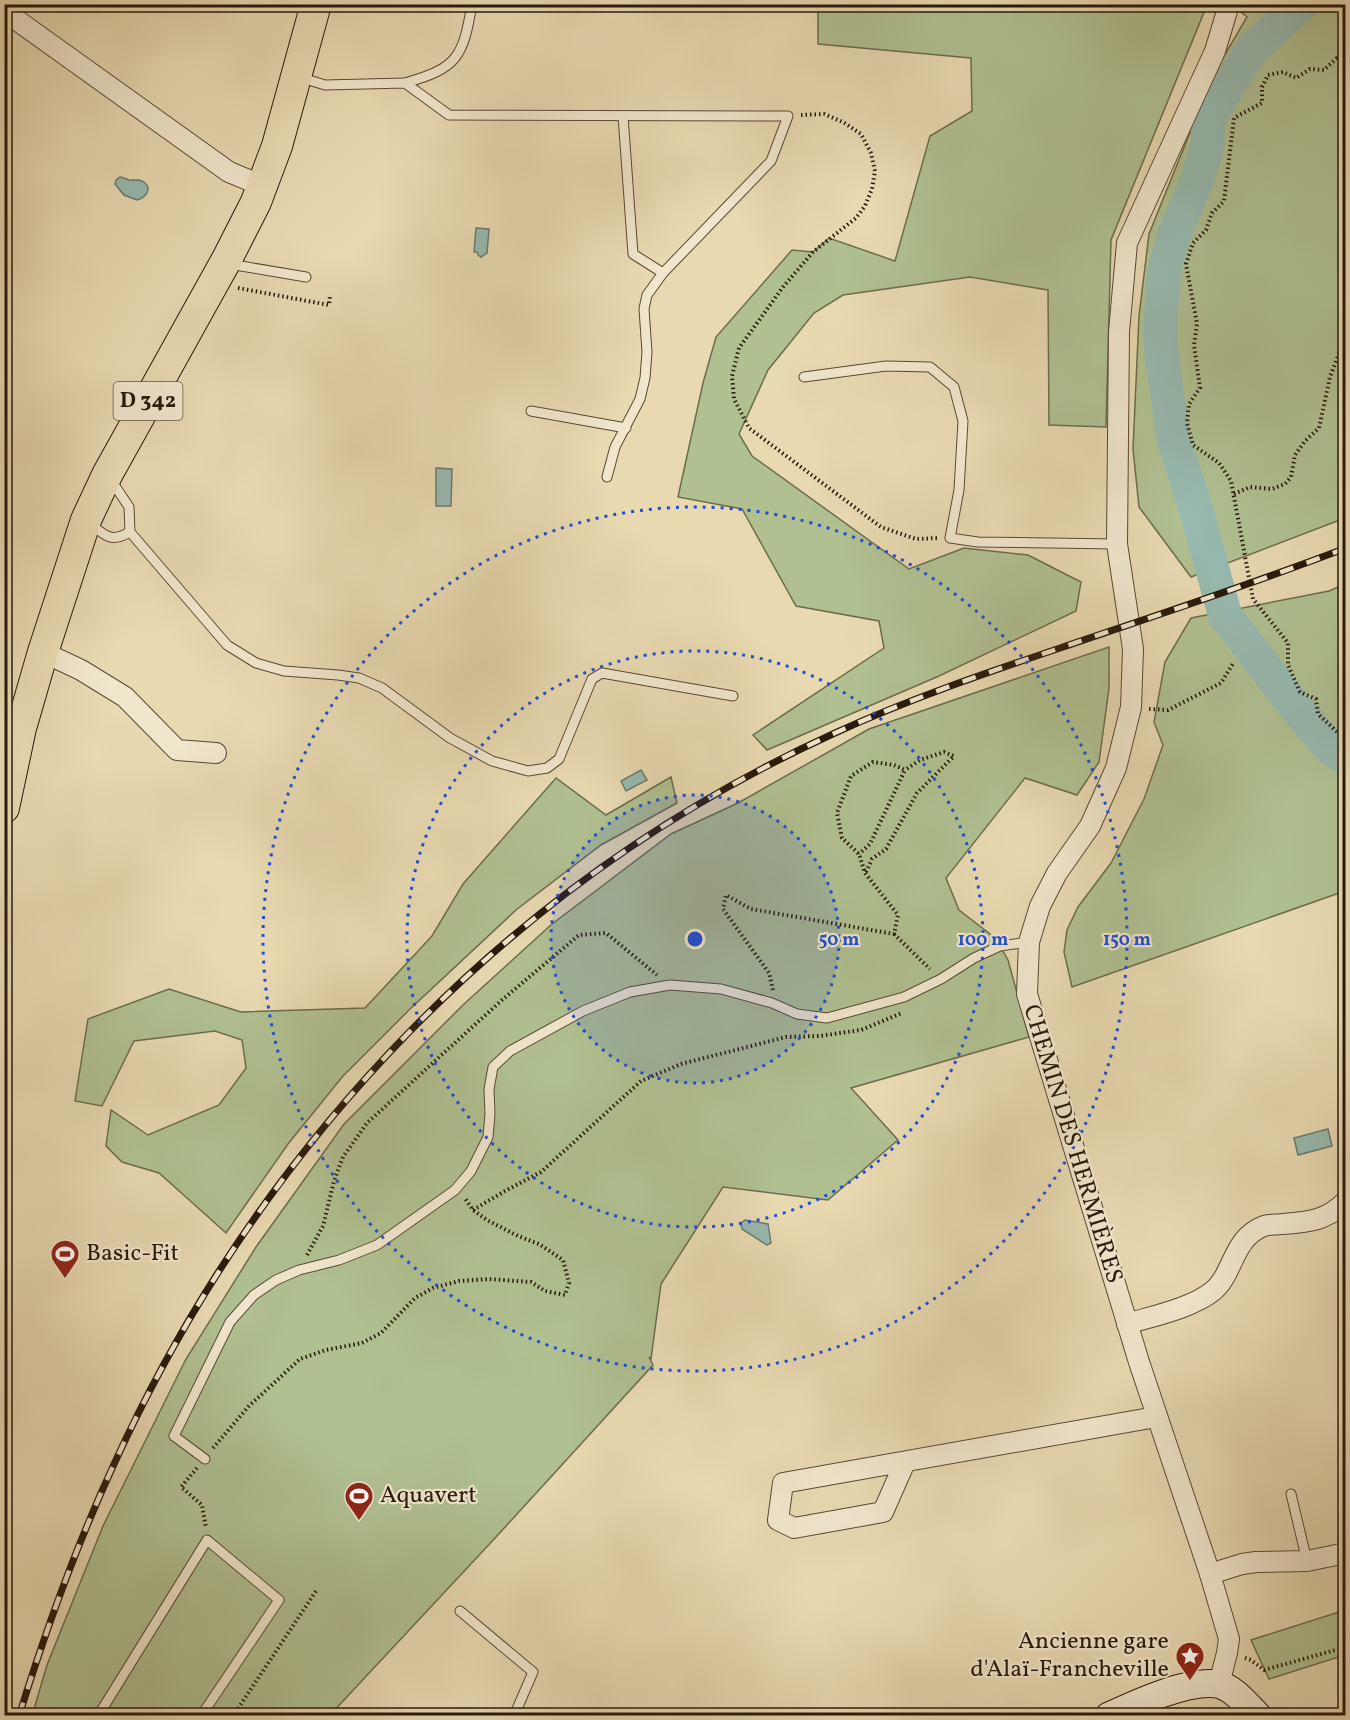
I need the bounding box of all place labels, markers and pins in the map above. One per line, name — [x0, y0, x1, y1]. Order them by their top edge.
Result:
centre of rings — [685, 929, 705, 949]
place label: Basic-Fit — [86, 1237, 179, 1271]
sports icon: Basic-Fit — [49, 1238, 81, 1280]
place label: Aquavert — [380, 1479, 477, 1513]
sports icon: Aquavert — [343, 1480, 375, 1522]
place label: Ancienne gare d'Alaï-Francheville — [970, 1625, 1169, 1687]
place icon: Ancienne gare d'Alaï-Francheville — [1174, 1640, 1206, 1682]

